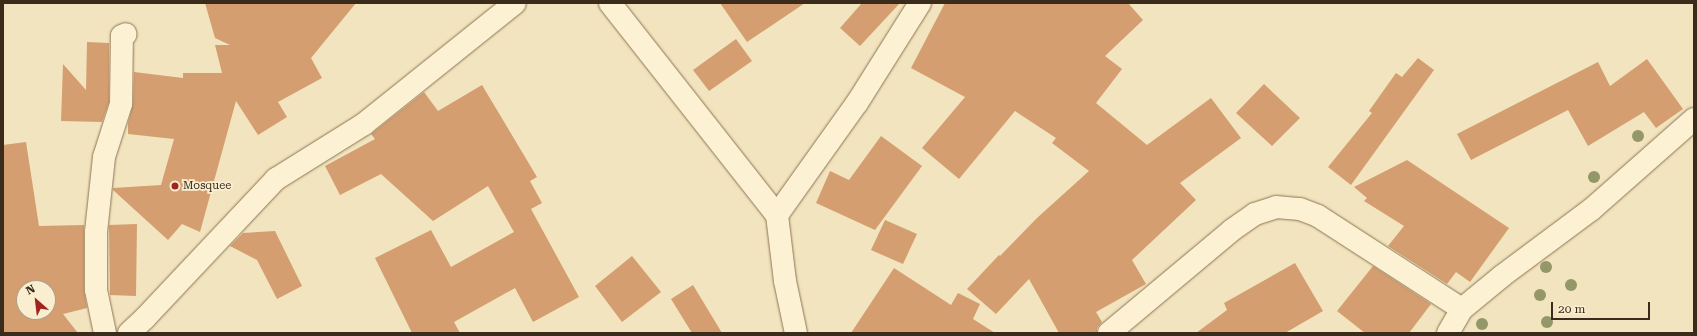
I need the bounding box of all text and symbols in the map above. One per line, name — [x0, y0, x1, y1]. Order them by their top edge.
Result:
place label: Mosquee — [183, 179, 231, 193]
marker: Mosquee — [170, 181, 180, 191]
north arrow — [16, 280, 56, 320]
text: N — [24, 282, 37, 298]
scale bar — [1553, 294, 1652, 320]
text: 20 m — [1558, 302, 1585, 316]

